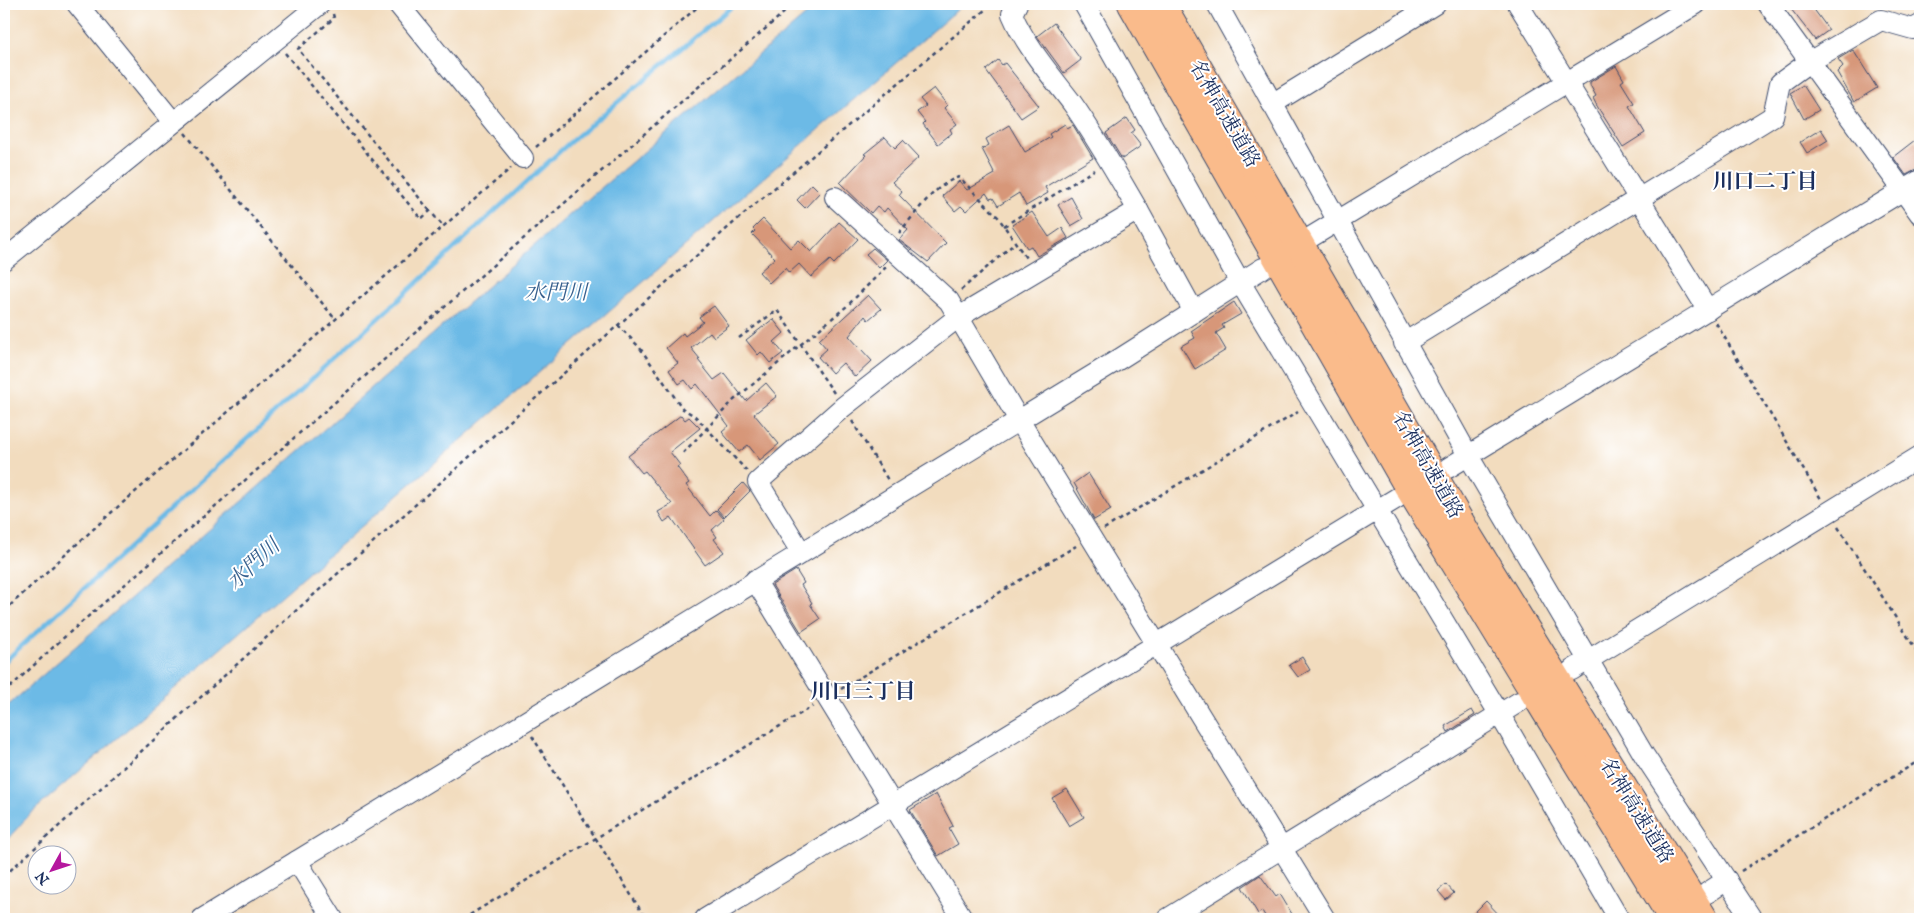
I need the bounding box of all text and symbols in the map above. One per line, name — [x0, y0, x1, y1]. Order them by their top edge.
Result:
street label: 名神高速道路 — [1183, 56, 1265, 172]
district label: 川口二丁目 — [1713, 169, 1818, 196]
water label: 水門川 — [525, 280, 589, 307]
street label: 名神高速道路 — [1386, 407, 1468, 523]
water label: 水門川 — [222, 532, 288, 596]
district label: 川口三丁目 — [811, 679, 916, 706]
street label: 名神高速道路 — [1594, 753, 1678, 869]
north arrow — [28, 846, 78, 896]
text: N — [32, 867, 54, 889]

